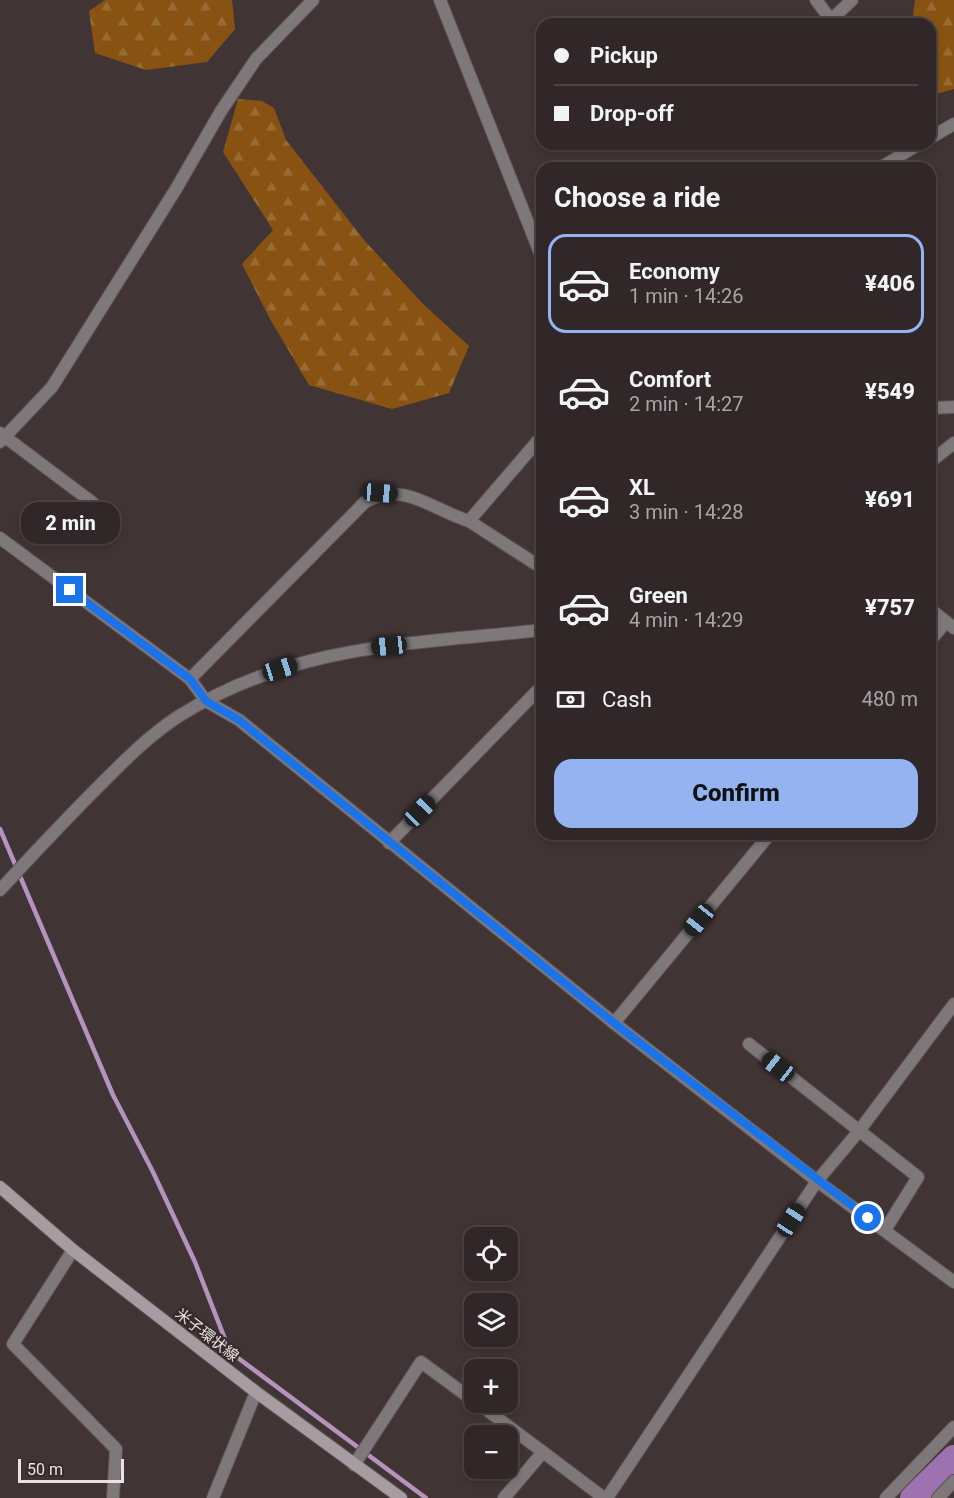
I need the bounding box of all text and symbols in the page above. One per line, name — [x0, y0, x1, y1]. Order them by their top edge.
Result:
text: Pickup — [590, 43, 658, 68]
text: Drop-off — [590, 101, 674, 126]
text: Choose a ride — [554, 182, 720, 214]
icon: car — [557, 257, 611, 311]
text: Economy — [629, 259, 720, 284]
text: ¥406 — [865, 271, 915, 296]
text: 1 min · 14:26 — [629, 284, 744, 308]
icon: car — [557, 365, 611, 419]
text: Comfort — [629, 367, 711, 392]
text: ¥549 — [865, 379, 915, 404]
text: 2 min · 14:27 — [629, 392, 744, 416]
icon: car — [557, 473, 611, 527]
text: XL — [629, 475, 655, 500]
car — [361, 483, 399, 503]
text: ¥691 — [865, 487, 915, 512]
text: 3 min · 14:28 — [629, 500, 744, 524]
callout: 2 min — [20, 503, 119, 545]
text: 2 min — [45, 511, 96, 535]
route end — [56, 576, 83, 603]
icon: car — [557, 581, 611, 635]
text: Green — [629, 583, 688, 608]
text: ¥757 — [865, 595, 915, 620]
text: 4 min · 14:29 — [629, 608, 744, 632]
car — [370, 635, 408, 657]
car — [260, 655, 300, 683]
icon: cash — [554, 683, 587, 716]
text: Cash — [602, 687, 652, 712]
text: 480 m — [862, 687, 918, 711]
button: Confirm — [554, 759, 918, 828]
car — [401, 792, 439, 830]
car — [681, 900, 717, 940]
car — [758, 1049, 798, 1085]
car — [774, 1200, 808, 1240]
route start — [854, 1204, 881, 1231]
map controls — [464, 1227, 518, 1479]
button: locate — [464, 1227, 518, 1281]
button: layers — [464, 1293, 518, 1347]
street label: 米子環状線 — [172, 1305, 242, 1365]
button: + — [464, 1359, 518, 1413]
button: − — [464, 1425, 518, 1479]
scale bar — [18, 1456, 124, 1484]
text: 50 m — [27, 1460, 63, 1479]

